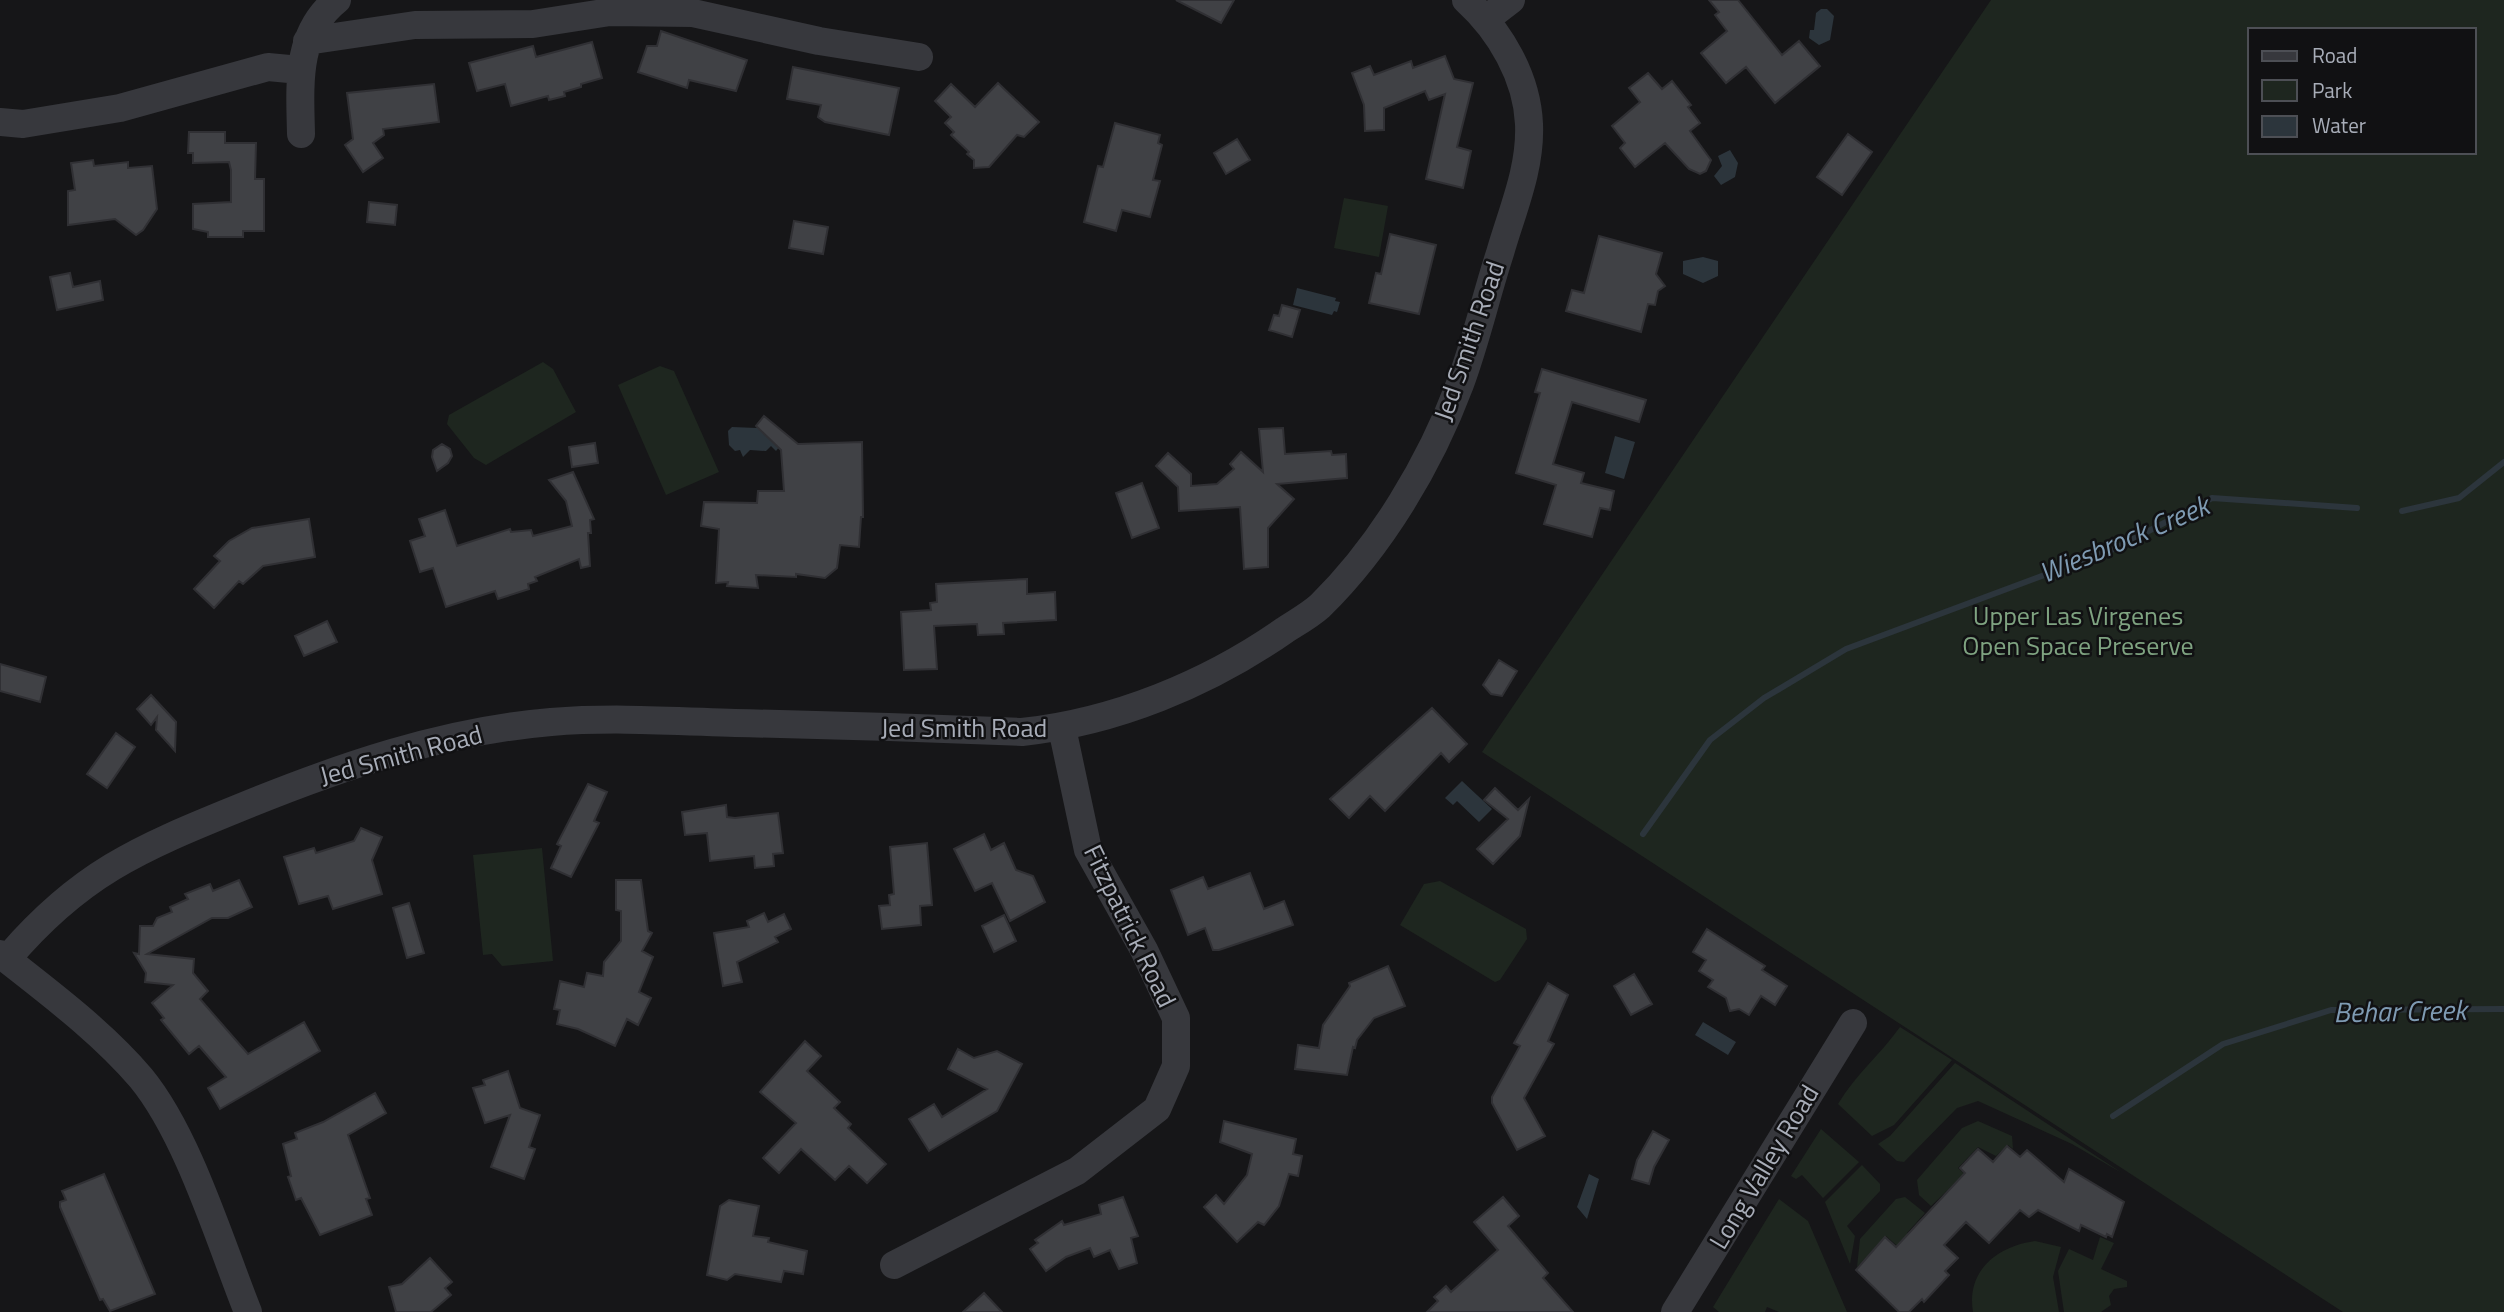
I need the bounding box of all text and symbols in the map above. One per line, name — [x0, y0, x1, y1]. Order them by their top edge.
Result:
legend — [2248, 28, 2476, 154]
text: Road — [2312, 39, 2357, 71]
text: Park — [2312, 74, 2352, 106]
text: Water — [2312, 109, 2366, 141]
street label: Jed Smith Road — [1423, 256, 1514, 426]
water label: Wiesbrock Creek — [2032, 482, 2219, 594]
park label: Upper Las Virgenes Open Space Preserve — [1962, 596, 2194, 665]
street label: Jed Smith Road — [881, 708, 1047, 747]
street label: Jed Smith Road — [315, 714, 486, 795]
street label: Fitzpatrick Road — [1074, 838, 1187, 1014]
water label: Behar Creek — [2333, 988, 2470, 1033]
street label: Long Valley Road — [1699, 1077, 1828, 1257]

